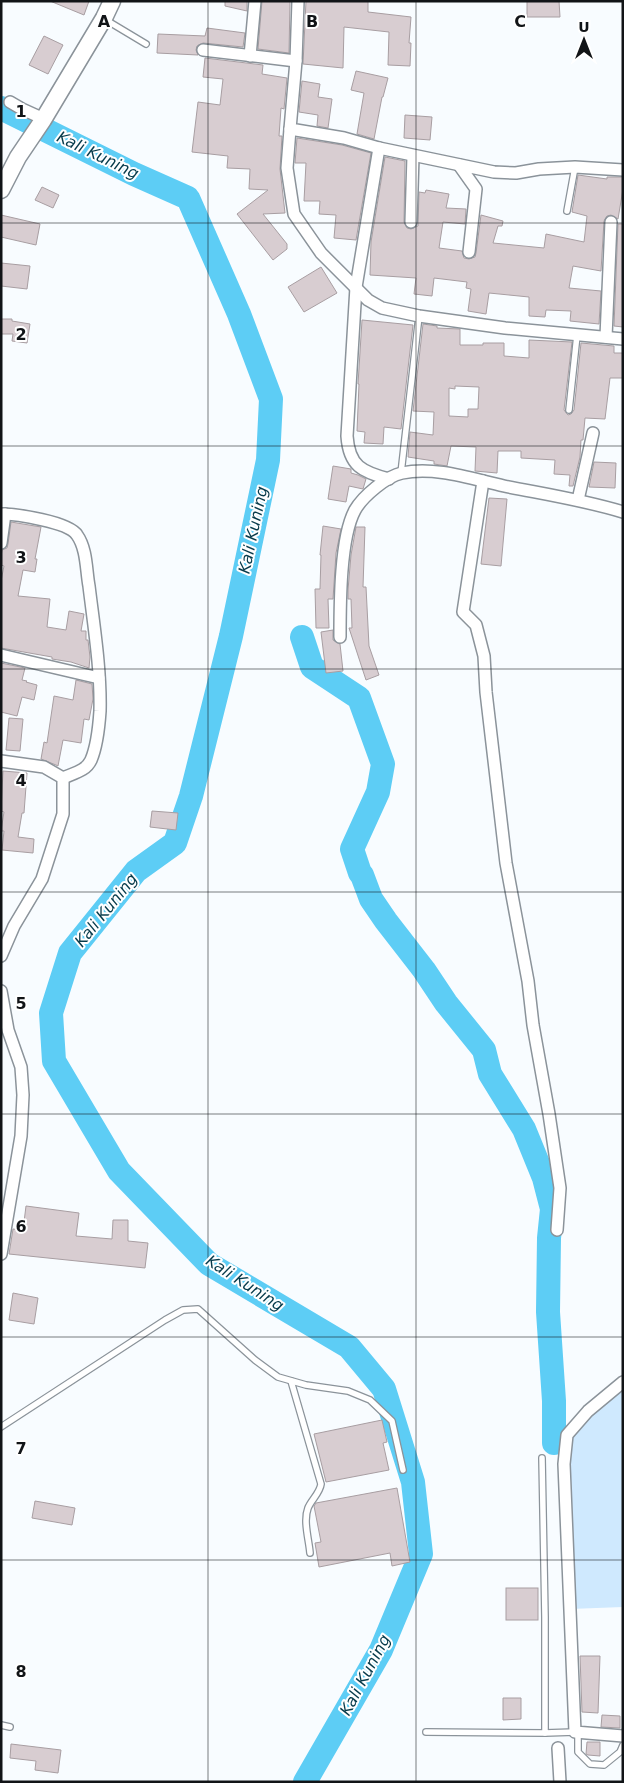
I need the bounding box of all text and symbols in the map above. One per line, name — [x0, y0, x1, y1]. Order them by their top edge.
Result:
text: A — [98, 12, 111, 31]
text: B — [306, 12, 318, 31]
text: C — [514, 12, 526, 31]
north arrow — [559, 15, 609, 65]
text: U — [578, 19, 590, 35]
text: 1 — [15, 102, 27, 121]
water label: Kali Kuning — [54, 127, 142, 183]
text: 2 — [15, 325, 27, 344]
water label: Kali Kuning — [234, 485, 272, 575]
text: 3 — [15, 548, 27, 567]
text: 4 — [15, 771, 27, 790]
water label: Kali Kuning — [71, 870, 141, 950]
text: 5 — [15, 994, 27, 1013]
text: 6 — [15, 1217, 27, 1236]
water label: Kali Kuning — [203, 1251, 287, 1315]
text: 7 — [15, 1439, 27, 1458]
water label: Kali Kuning — [336, 1631, 394, 1719]
text: 8 — [15, 1662, 27, 1681]

